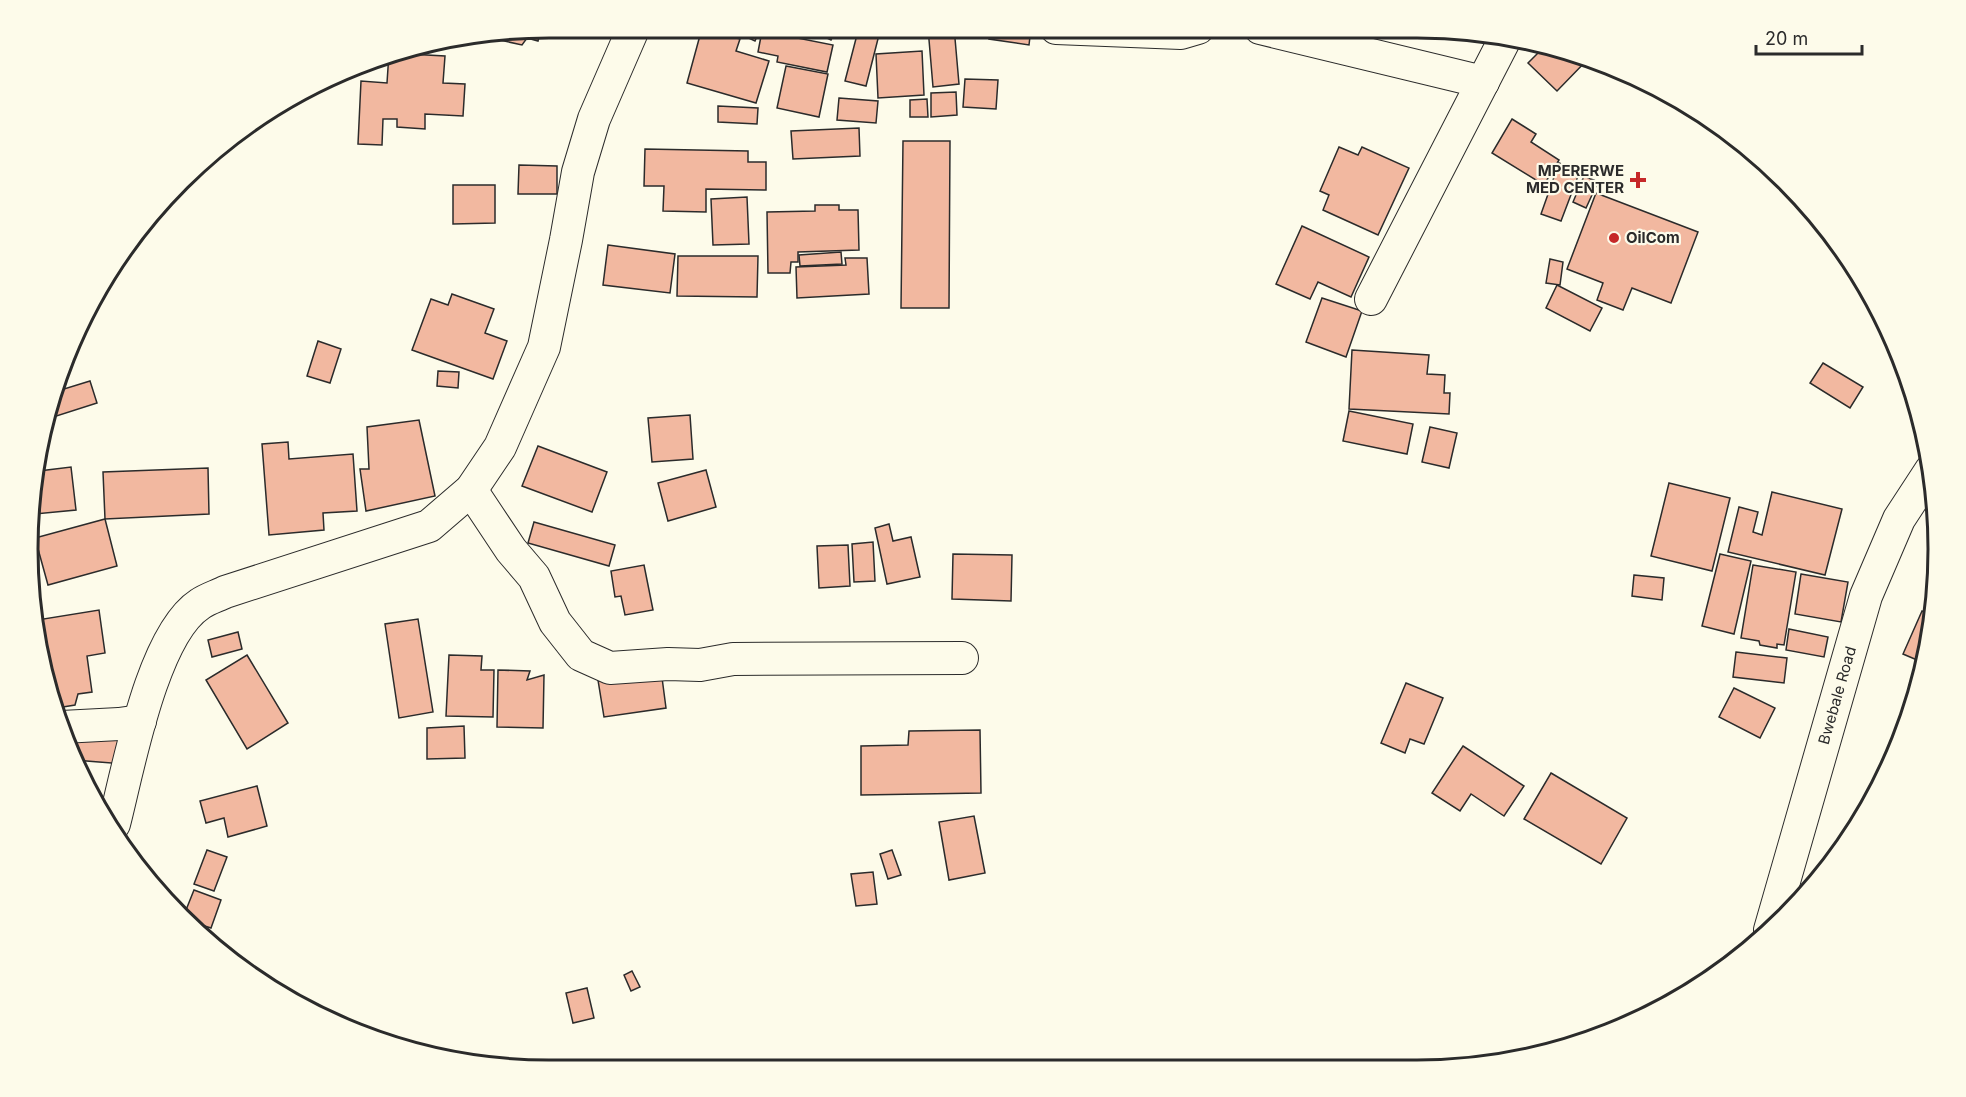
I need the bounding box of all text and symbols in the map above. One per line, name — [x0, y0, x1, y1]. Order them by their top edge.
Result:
scale bar — [1756, 18, 1862, 56]
text: 20 m — [1765, 28, 1808, 49]
place label: MPERERWE MED CENTER — [1526, 161, 1624, 197]
marker: MPERERWE MED CENTER — [1629, 171, 1647, 189]
place label: OilCom — [1626, 228, 1680, 247]
marker: OilCom — [1607, 231, 1621, 245]
street label: Bwebale Road — [1814, 644, 1860, 747]

